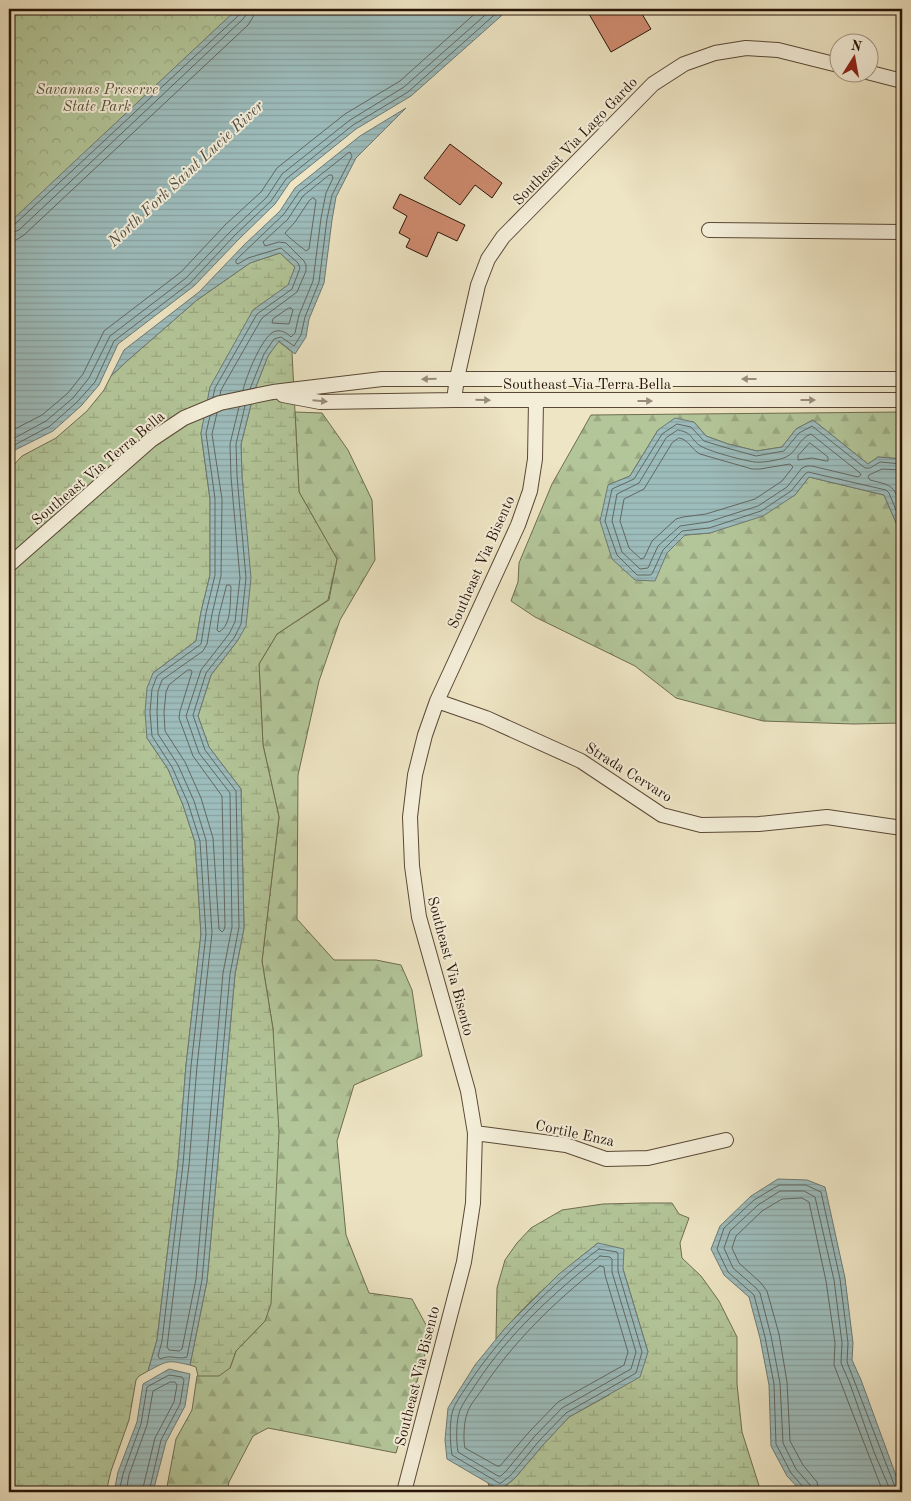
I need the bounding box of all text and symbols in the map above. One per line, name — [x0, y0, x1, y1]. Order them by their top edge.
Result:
north arrow — [828, 32, 878, 82]
text: N — [850, 38, 863, 54]
street label: Southeast Via Lago Gardo — [511, 75, 641, 209]
park label: Savannas Preserve State Park — [36, 83, 158, 115]
water label: North Fork Saint Lucie River — [105, 98, 268, 251]
one-way arrow — [420, 375, 436, 383]
one-way arrow — [740, 375, 756, 383]
street label: Southeast Via Terra Bella — [503, 378, 672, 393]
one-way arrow — [475, 396, 491, 404]
one-way arrow — [800, 396, 816, 404]
one-way arrow — [638, 397, 654, 405]
one-way arrow — [313, 398, 329, 406]
street label: Southeast Via Terra Bella — [30, 409, 169, 529]
street label: Southeast Via Bisento — [446, 494, 518, 631]
street label: Strada Cervaro — [582, 741, 674, 806]
street label: Southeast Via Bisento — [424, 895, 475, 1038]
street label: Cortile Enza — [534, 1119, 616, 1150]
street label: Southeast Via Bisento — [394, 1305, 443, 1448]

